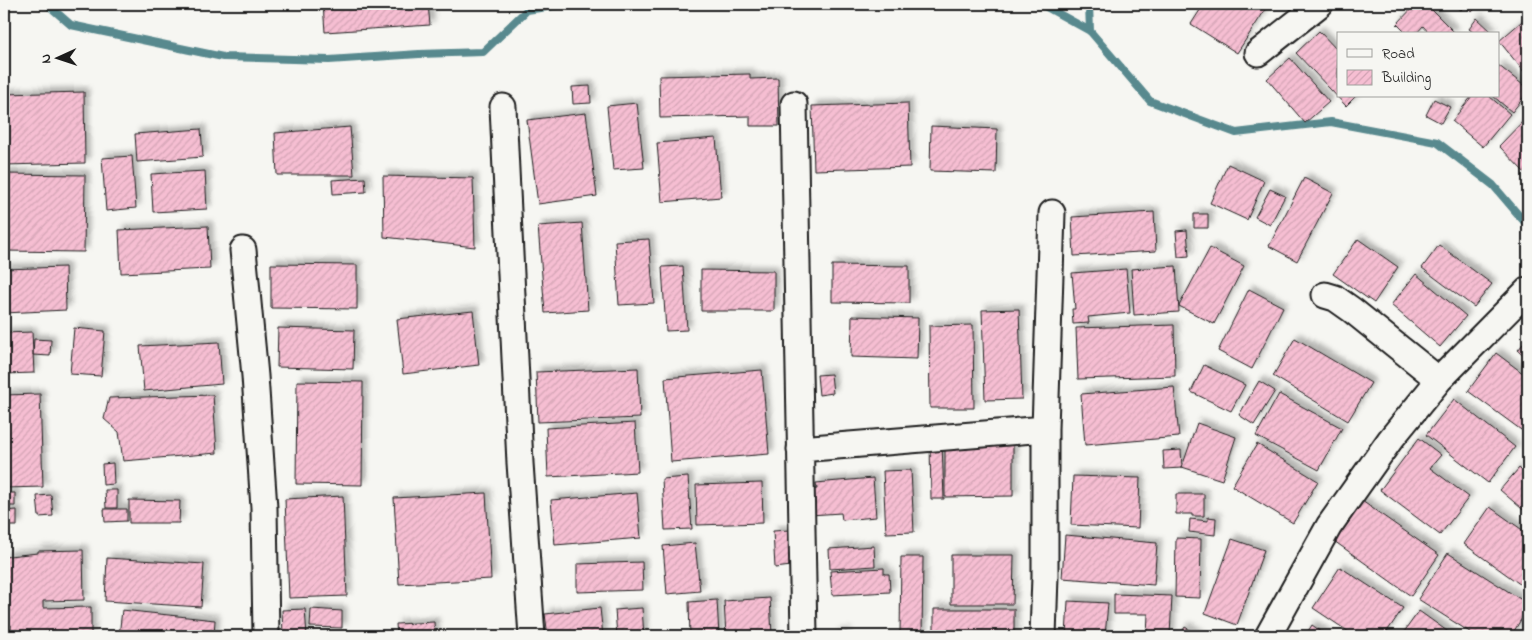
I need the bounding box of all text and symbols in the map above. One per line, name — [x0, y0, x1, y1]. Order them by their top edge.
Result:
north arrow — [32, 32, 82, 82]
legend — [1337, 32, 1500, 98]
text: Road — [1382, 43, 1415, 65]
text: N — [36, 53, 57, 64]
text: Building — [1381, 67, 1431, 90]

